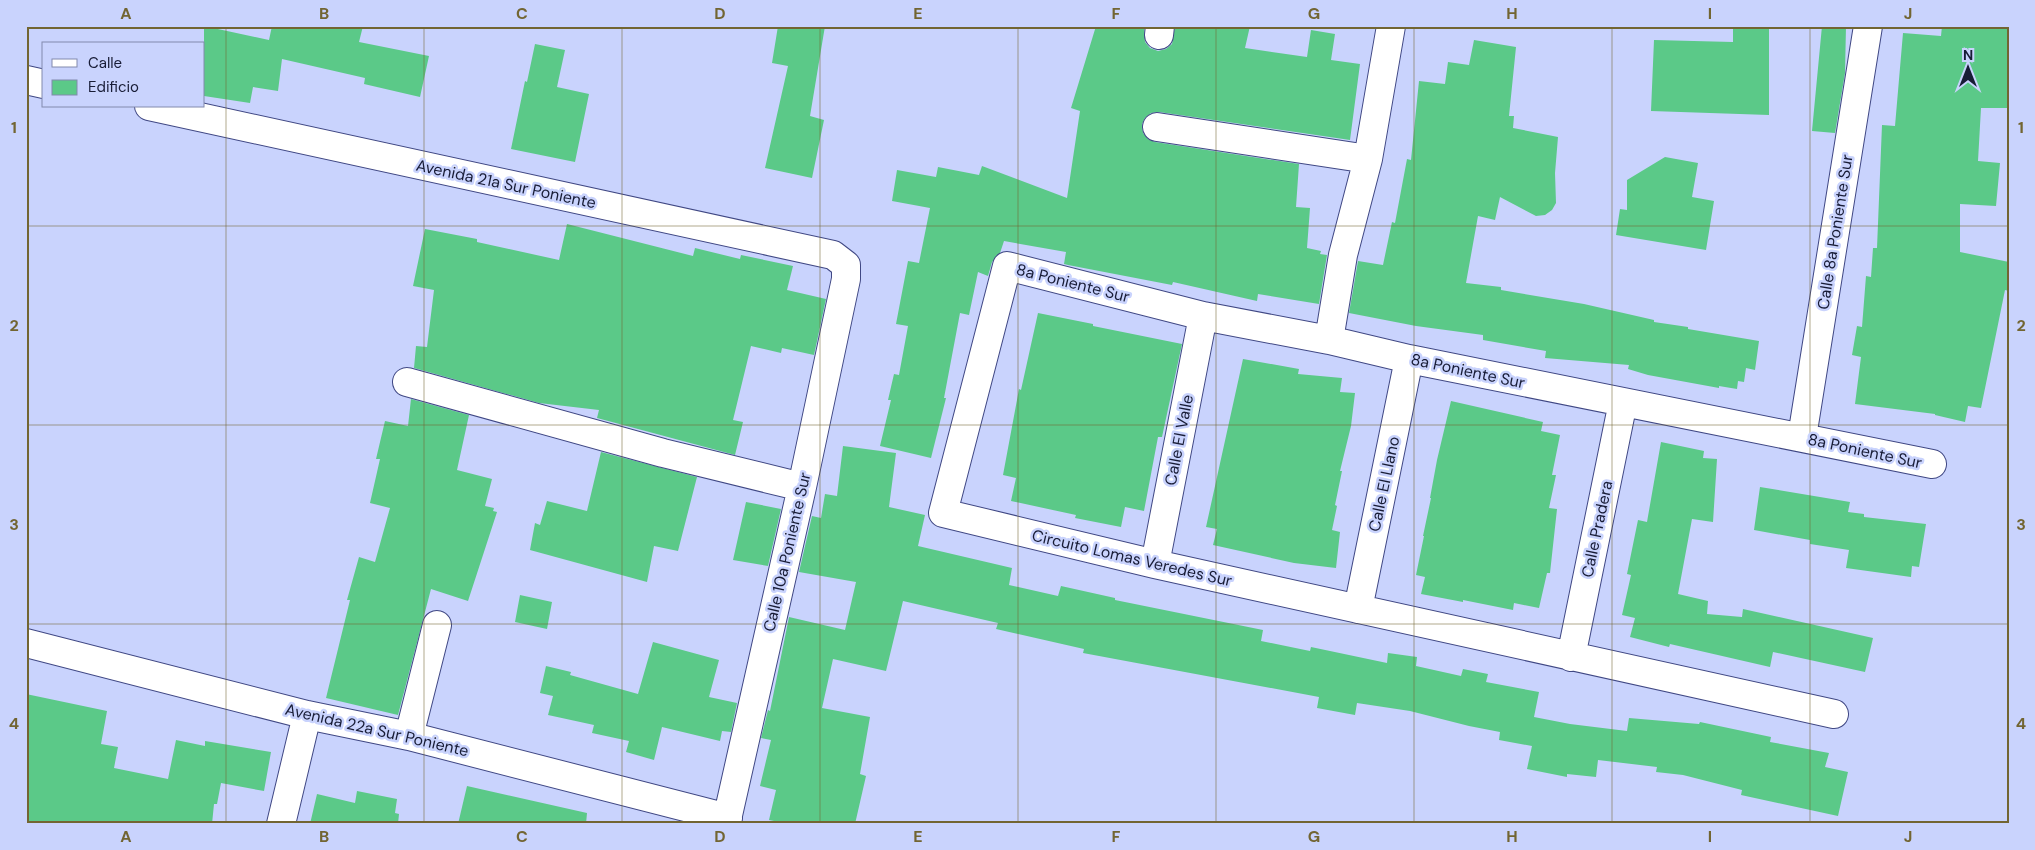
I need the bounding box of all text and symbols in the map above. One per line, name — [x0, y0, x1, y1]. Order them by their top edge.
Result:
text: A — [120, 3, 132, 24]
text: B — [319, 3, 329, 24]
text: C — [516, 3, 528, 24]
text: D — [714, 3, 726, 24]
text: E — [913, 3, 923, 24]
text: F — [1112, 3, 1121, 24]
text: G — [1308, 3, 1320, 24]
text: H — [1506, 3, 1518, 24]
text: I — [1708, 3, 1712, 24]
text: J — [1904, 3, 1912, 24]
legend — [42, 42, 205, 108]
north arrow — [1942, 42, 1992, 92]
text: N — [1963, 46, 1973, 64]
text: Calle — [88, 53, 122, 73]
text: Edificio — [88, 77, 139, 97]
text: 1 — [11, 117, 17, 138]
text: 1 — [2018, 117, 2024, 138]
street label: Calle 8a Poniente Sur — [1812, 153, 1858, 311]
street label: Avenida 21a Sur Poniente — [414, 155, 598, 213]
street label: 8a Poniente Sur — [1014, 259, 1132, 307]
text: 2 — [9, 315, 19, 336]
text: 2 — [2016, 315, 2026, 336]
street label: 8a Poniente Sur — [1409, 349, 1527, 393]
street label: Calle El Valle — [1160, 393, 1198, 487]
street label: 8a Poniente Sur — [1806, 429, 1924, 473]
street label: Calle El Llano — [1364, 434, 1404, 534]
street label: Calle 10a Poniente Sur — [758, 470, 816, 634]
street label: Calle Pradera — [1577, 479, 1617, 579]
text: 3 — [9, 514, 19, 535]
text: 3 — [2016, 514, 2026, 535]
street label: Circuito Lomas Veredes Sur — [1030, 525, 1234, 591]
street label: Avenida 22a Sur Poniente — [283, 699, 471, 761]
text: 4 — [9, 713, 19, 734]
text: 4 — [2016, 713, 2026, 734]
text: A — [120, 826, 132, 847]
text: B — [319, 826, 329, 847]
text: C — [516, 826, 528, 847]
text: D — [714, 826, 726, 847]
text: E — [913, 826, 923, 847]
text: F — [1112, 826, 1121, 847]
text: G — [1308, 826, 1320, 847]
text: H — [1506, 826, 1518, 847]
text: I — [1708, 826, 1712, 847]
text: J — [1904, 826, 1912, 847]

